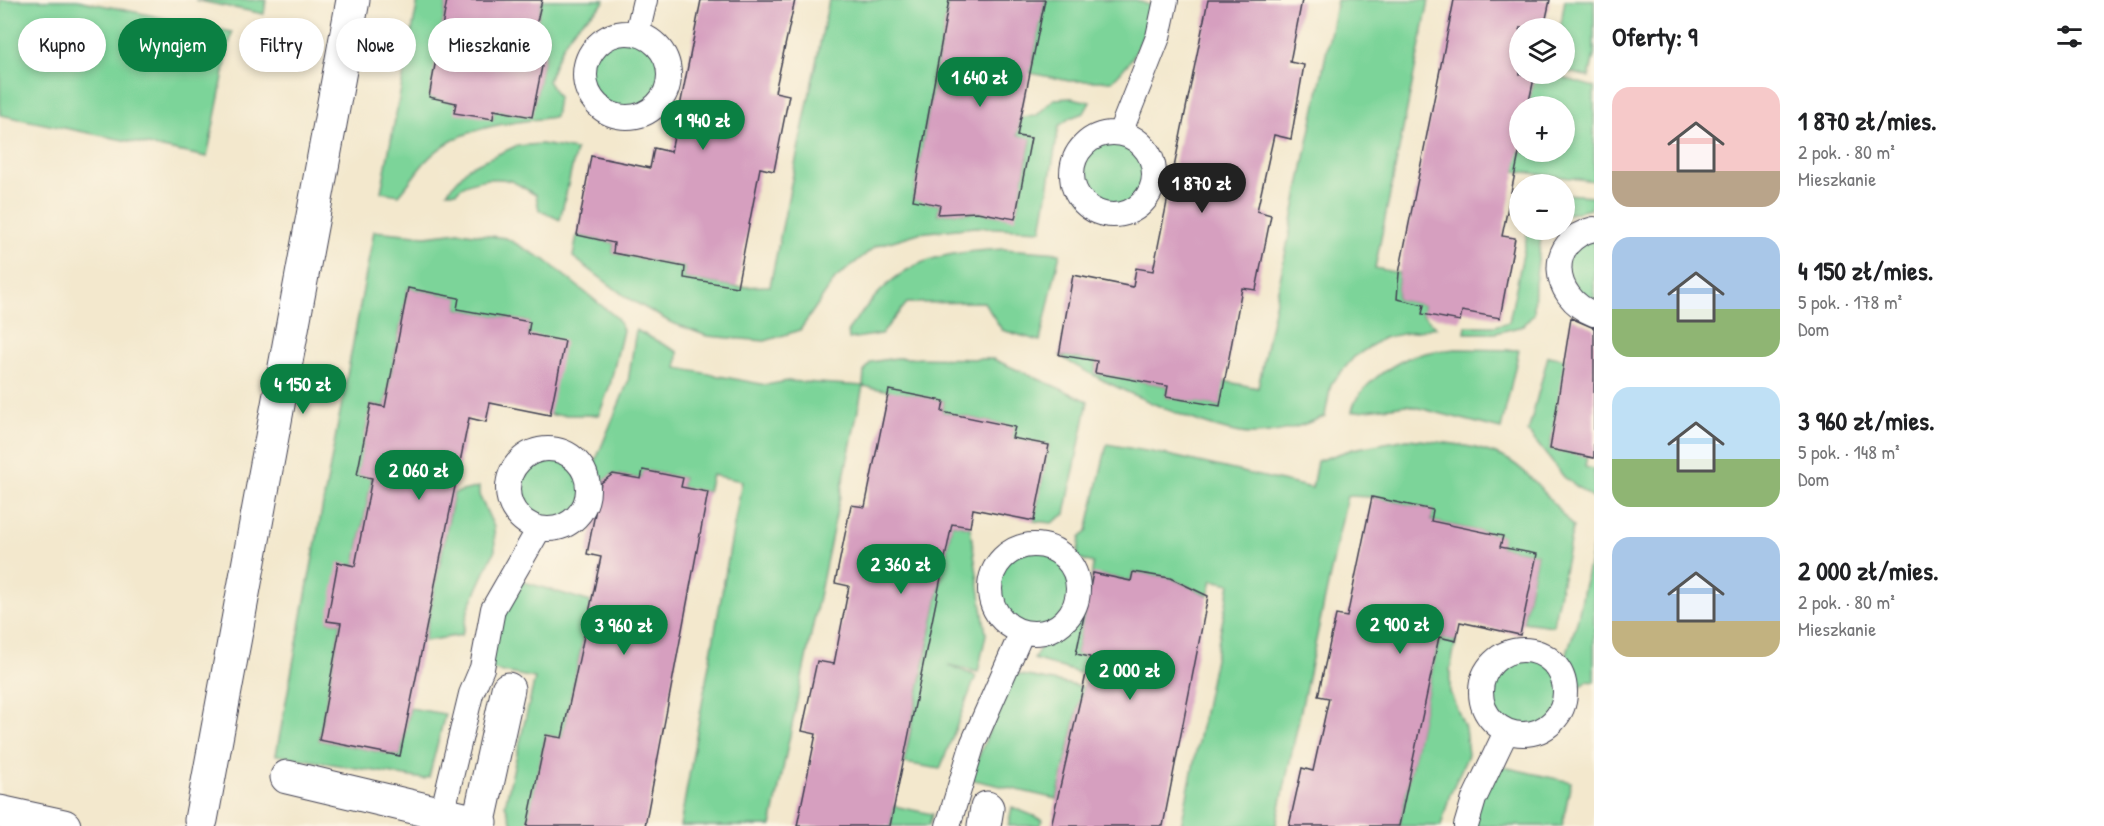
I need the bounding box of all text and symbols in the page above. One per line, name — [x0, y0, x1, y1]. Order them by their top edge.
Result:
chip: Kupno — [18, 18, 106, 72]
chip: Wynajem — [118, 18, 227, 72]
chip: Filtry — [239, 18, 324, 72]
chip: Nowe — [336, 18, 416, 72]
chip: Mieszkanie — [428, 18, 552, 72]
map controls — [1509, 18, 1575, 240]
button: layers — [1509, 18, 1575, 84]
text: Oferty: 9 — [1612, 19, 1698, 54]
icon: filters — [2053, 20, 2086, 53]
pin: 1 640 zł — [918, 57, 1042, 108]
text: 1 640 zł — [951, 63, 1009, 90]
button: + — [1509, 96, 1575, 162]
pin: 1 940 zł — [641, 100, 765, 151]
text: 1 870 zł/mies. — [1798, 103, 1937, 138]
text: 1 940 zł — [675, 106, 731, 133]
icon: home — [1660, 111, 1732, 183]
text: 2 pok. · 80 m² — [1798, 138, 1895, 165]
pin: 1 870 zł — [1140, 163, 1264, 214]
text: Mieszkanie — [1798, 165, 1876, 192]
text: 1 870 zł — [1172, 169, 1232, 196]
button: − — [1509, 174, 1575, 240]
text: 4 150 zł/mies. — [1798, 253, 1933, 288]
icon: home — [1660, 261, 1732, 333]
text: 5 pok. · 178 m² — [1798, 288, 1902, 315]
text: Dom — [1798, 315, 1829, 342]
pin: 4 150 zł — [241, 364, 365, 415]
text: 4 150 zł — [274, 370, 332, 397]
text: 3 960 zł/mies. — [1798, 403, 1935, 438]
icon: home — [1660, 411, 1732, 483]
text: 5 pok. · 148 m² — [1798, 438, 1900, 465]
pin: 2 060 zł — [357, 450, 481, 501]
text: 2 060 zł — [389, 456, 449, 483]
text: Dom — [1798, 465, 1829, 492]
pin: 2 360 zł — [839, 544, 963, 595]
text: 2 360 zł — [871, 550, 931, 577]
text: 2 000 zł/mies. — [1798, 553, 1939, 588]
icon: home — [1660, 561, 1732, 633]
text: 2 pok. · 80 m² — [1798, 588, 1895, 615]
pin: 2 900 zł — [1338, 604, 1462, 655]
pin: 3 960 zł — [562, 605, 686, 656]
text: 2 900 zł — [1370, 610, 1430, 637]
text: 3 960 zł — [595, 611, 653, 638]
text: Mieszkanie — [1798, 615, 1876, 642]
pin: 2 000 zł — [1068, 650, 1192, 701]
text: 2 000 zł — [1099, 656, 1161, 683]

